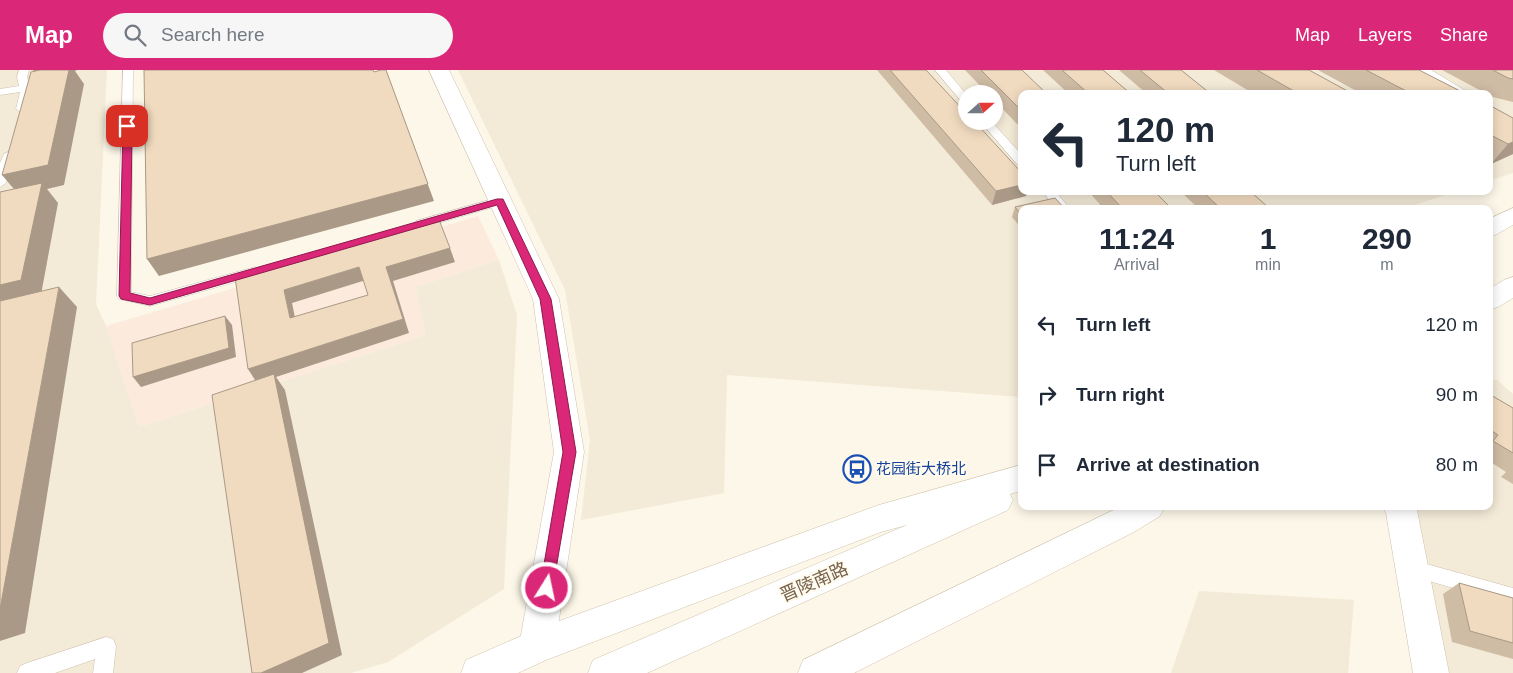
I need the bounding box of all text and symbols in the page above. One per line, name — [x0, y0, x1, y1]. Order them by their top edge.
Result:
search box — [103, 13, 453, 58]
text: Map — [25, 21, 73, 48]
icon: search — [121, 21, 149, 49]
text: Search here — [161, 24, 265, 45]
text: Map — [1295, 25, 1330, 45]
text: Layers — [1358, 25, 1412, 45]
text: Share — [1440, 25, 1488, 45]
north arrow — [958, 85, 1002, 130]
map controls — [958, 85, 1003, 130]
pin — [106, 105, 148, 147]
icon: left — [1033, 110, 1098, 175]
text: 120 m — [1116, 110, 1215, 149]
icon: arrive — [113, 112, 141, 140]
text: Turn left — [1116, 151, 1196, 176]
text: 11:24 — [1099, 222, 1174, 255]
text: 1 — [1260, 222, 1276, 255]
text: 290 — [1362, 222, 1412, 255]
text: Arrival — [1114, 256, 1159, 273]
text: min — [1255, 256, 1281, 273]
text: m — [1380, 256, 1394, 273]
icon: left — [1033, 311, 1061, 339]
text: Turn left — [1076, 314, 1151, 335]
text: 120 m — [1425, 314, 1478, 335]
icon: right — [1033, 381, 1061, 409]
text: Turn right — [1076, 384, 1164, 405]
text: 90 m — [1436, 384, 1478, 405]
icon: arrive — [1033, 451, 1061, 479]
bus stop icon: 花园街大桥北 — [842, 454, 872, 484]
text: Arrive at destination — [1076, 454, 1260, 475]
text: 80 m — [1436, 454, 1478, 475]
place label: 花园街大桥北 — [876, 460, 966, 477]
street label: 晋陵南路 — [777, 558, 851, 606]
position arrow — [520, 561, 572, 613]

